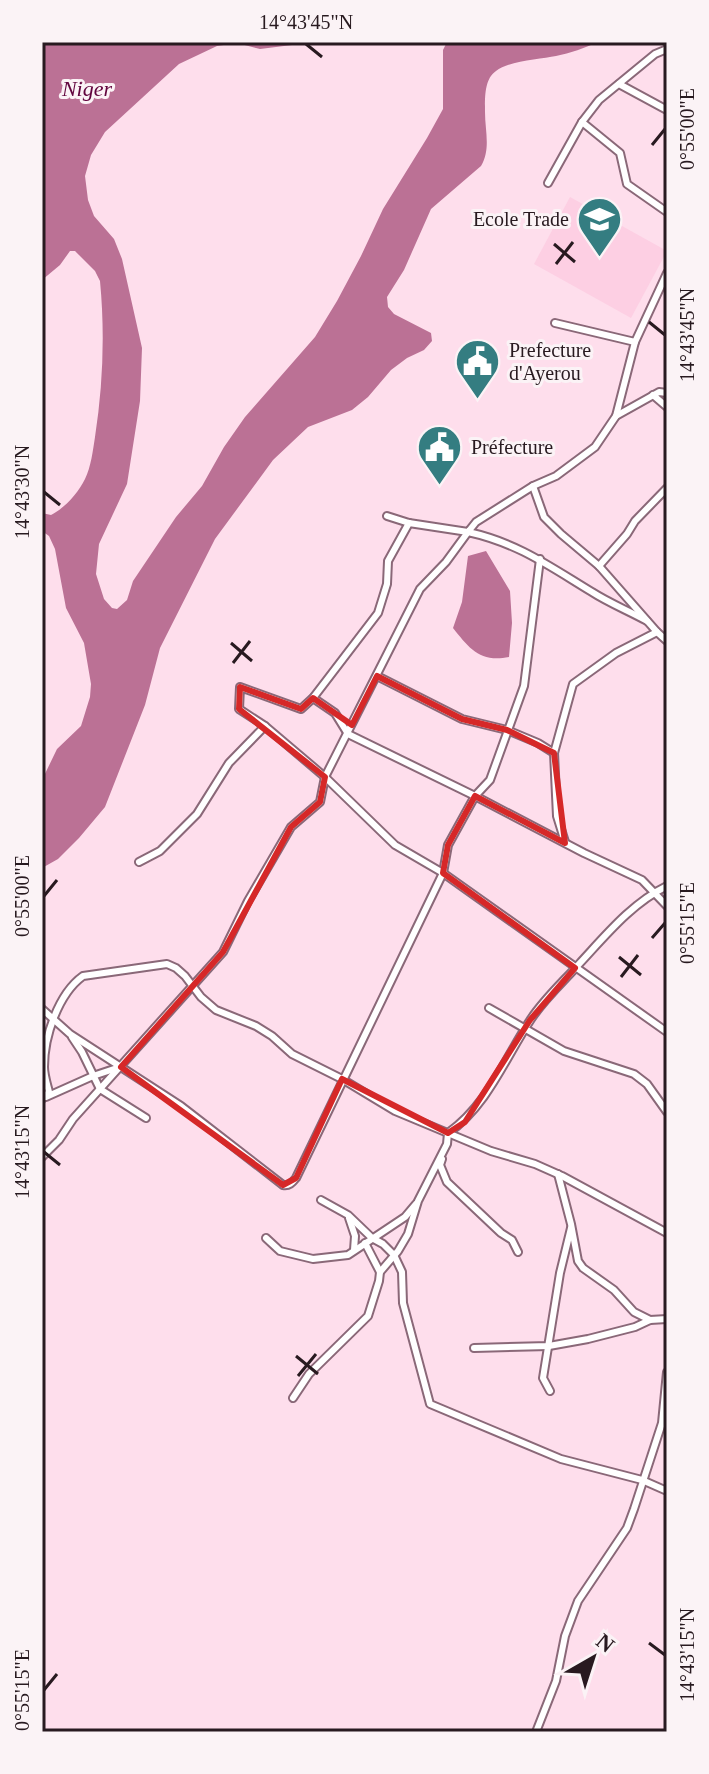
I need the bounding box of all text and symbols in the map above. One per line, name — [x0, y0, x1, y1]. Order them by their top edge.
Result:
text: 14°43'45"N — [259, 11, 353, 33]
water label: Niger — [61, 76, 112, 101]
text: 0°55'00"E — [676, 88, 698, 170]
school or university icon: Ecole Trade — [576, 195, 624, 258]
place label: Ecole Trade — [473, 208, 569, 230]
text: 14°43'45"N — [676, 288, 698, 382]
public building icon: Prefecture d'Ayerou — [454, 337, 502, 400]
place label: Prefecture d'Ayerou — [509, 339, 591, 385]
public building icon: Préfecture — [416, 423, 464, 486]
place label: Préfecture — [471, 436, 553, 458]
text: 14°43'30"N — [11, 445, 33, 539]
text: 0°55'00"E — [11, 855, 33, 937]
text: 0°55'15"E — [676, 882, 698, 964]
text: 14°43'15"N — [11, 1105, 33, 1199]
text: 14°43'15"N — [676, 1608, 698, 1702]
north arrow — [553, 1618, 633, 1698]
text: N — [591, 1628, 619, 1658]
text: 0°55'15"E — [11, 1649, 33, 1731]

